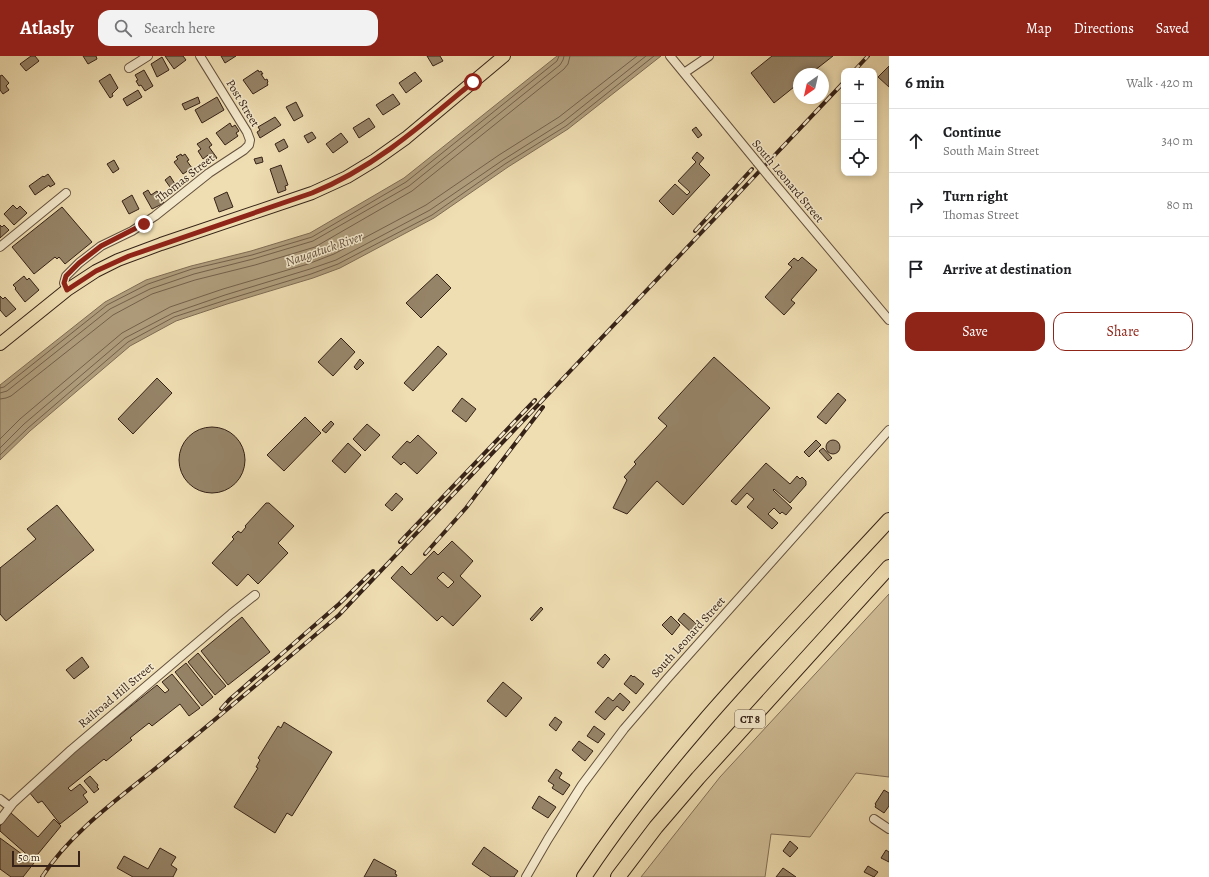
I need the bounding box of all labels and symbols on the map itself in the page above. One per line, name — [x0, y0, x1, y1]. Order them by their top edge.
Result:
north arrow — [793, 68, 829, 104]
route start — [464, 73, 482, 91]
street label: Post Street — [223, 76, 263, 130]
street label: South Leonard Street — [749, 136, 827, 226]
street label: Thomas Street — [152, 150, 218, 206]
route end — [135, 215, 153, 233]
water label: Naugatuck River — [283, 228, 365, 270]
street label: South Leonard Street — [647, 593, 729, 681]
street label: Railroad Hill Street — [75, 659, 157, 731]
road number: CT 8 — [735, 710, 765, 728]
scale bar — [12, 849, 80, 868]

